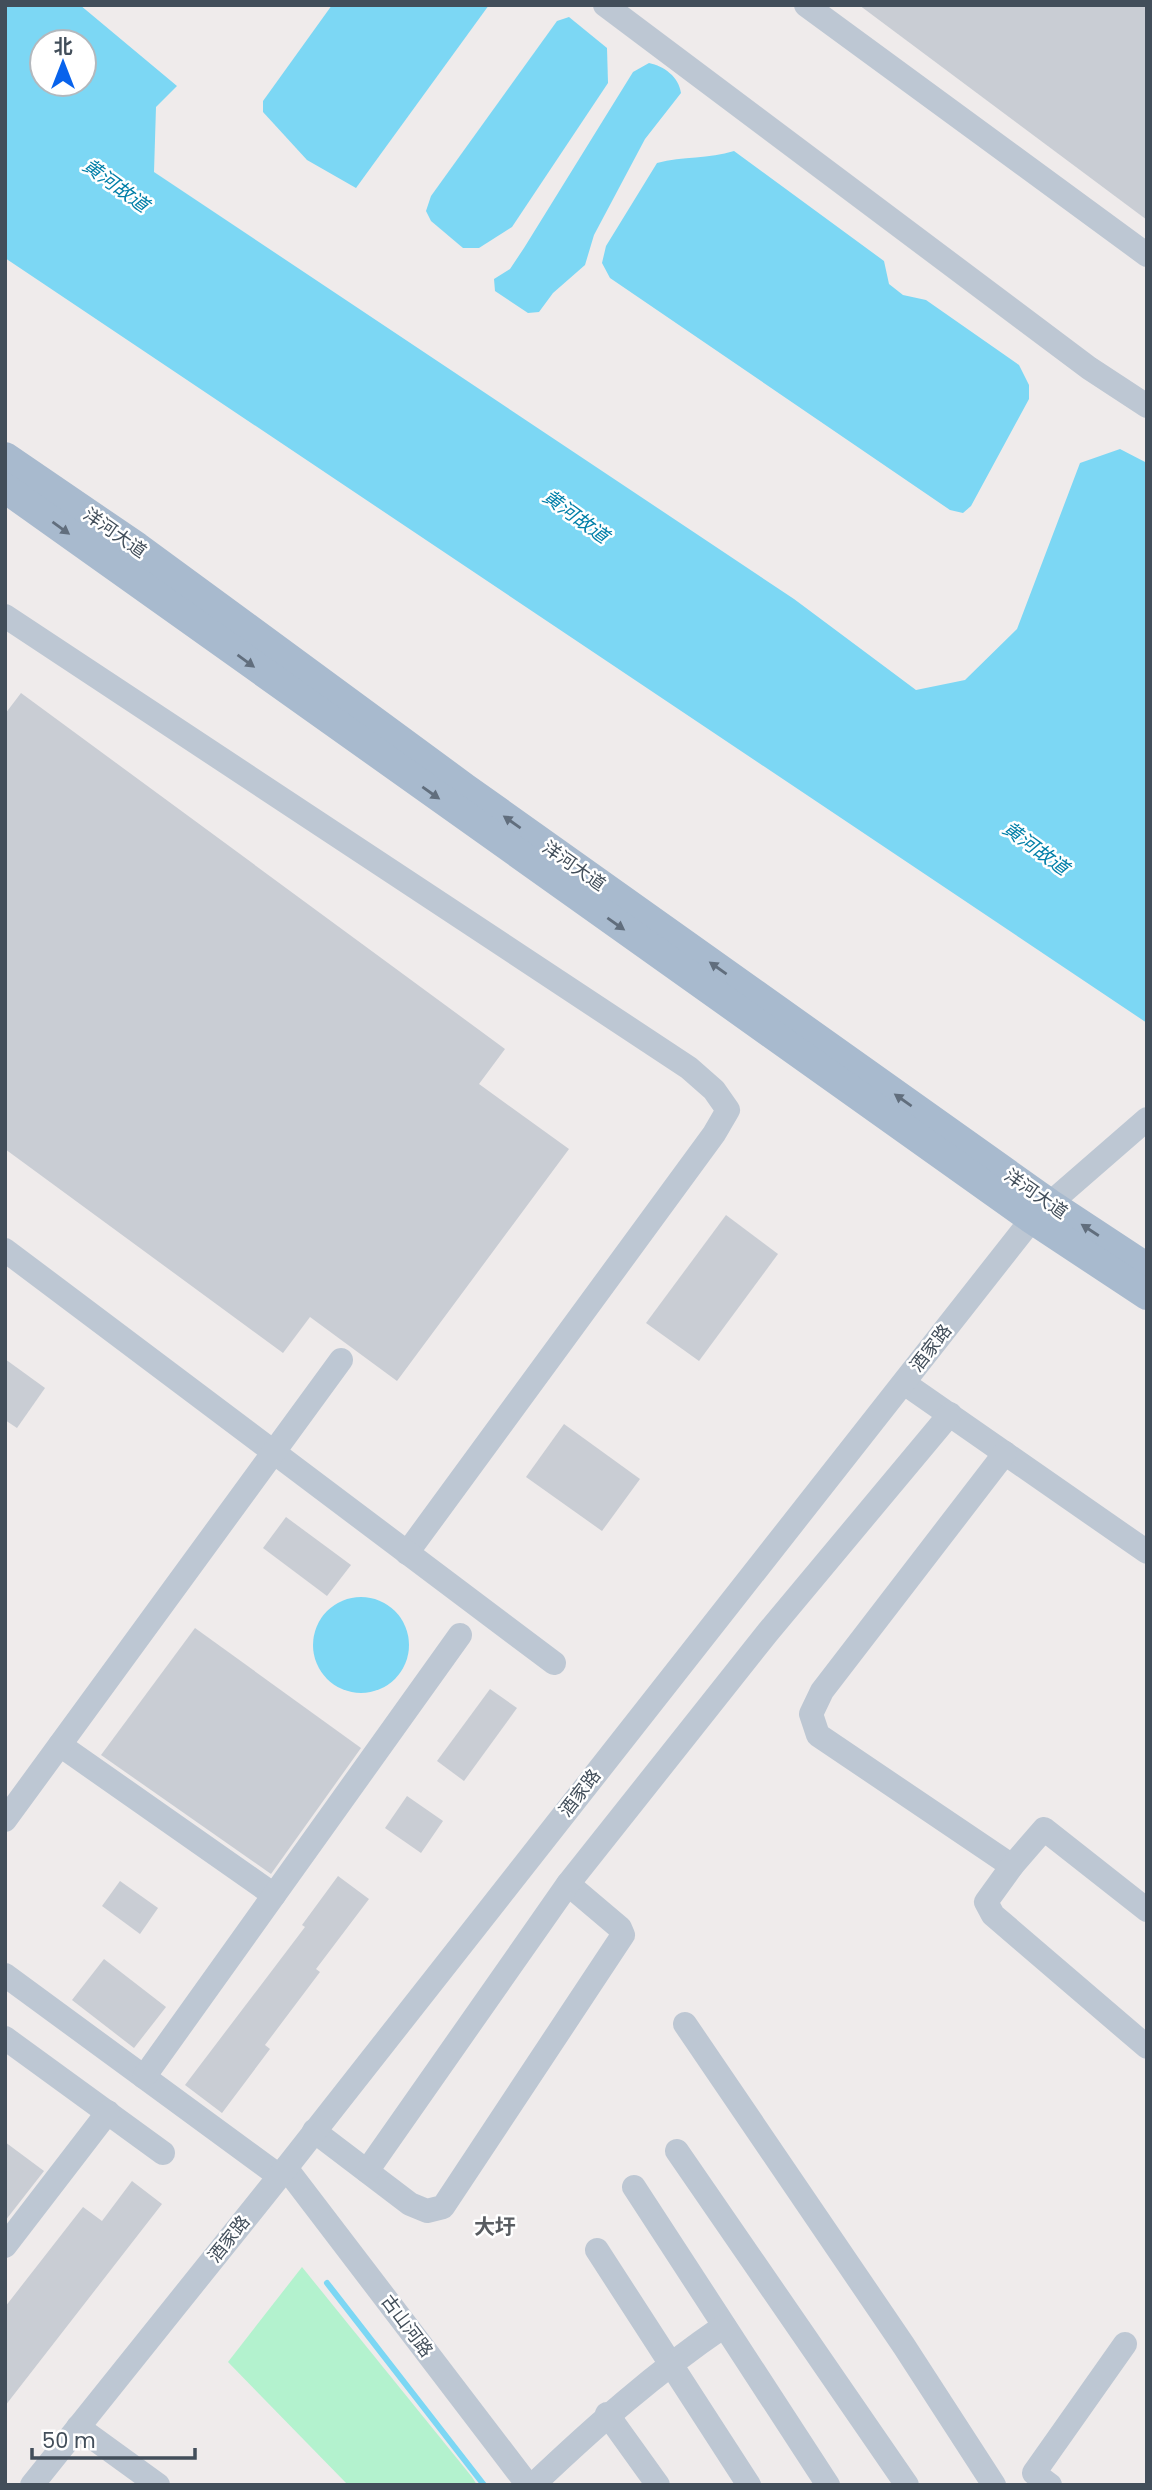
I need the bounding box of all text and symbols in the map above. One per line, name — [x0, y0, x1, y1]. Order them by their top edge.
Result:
north arrow — [28, 28, 98, 98]
text: 北 — [53, 33, 73, 60]
water label: 黄河故道 — [77, 152, 157, 220]
water label: 黄河故道 — [537, 483, 617, 551]
street label: 洋河大道 — [79, 502, 152, 563]
one-way arrow — [52, 521, 70, 535]
one-way arrow — [236, 653, 254, 668]
one-way arrow — [422, 786, 440, 800]
one-way arrow — [503, 815, 522, 829]
water label: 黄河故道 — [997, 815, 1077, 883]
street label: 洋河大道 — [538, 835, 611, 896]
one-way arrow — [607, 917, 625, 931]
one-way arrow — [709, 961, 727, 975]
one-way arrow — [894, 1093, 912, 1107]
street label: 洋河大道 — [1000, 1163, 1073, 1224]
one-way arrow — [1080, 1224, 1099, 1237]
street label: 酒家路 — [904, 1319, 957, 1377]
street label: 酒家路 — [553, 1764, 606, 1822]
street label: 酒家路 — [202, 2210, 255, 2268]
district label: 大圩 — [474, 2212, 516, 2241]
street label: 古山河路 — [376, 2289, 439, 2362]
scale bar — [32, 2416, 194, 2460]
text: 50 m — [42, 2426, 96, 2455]

